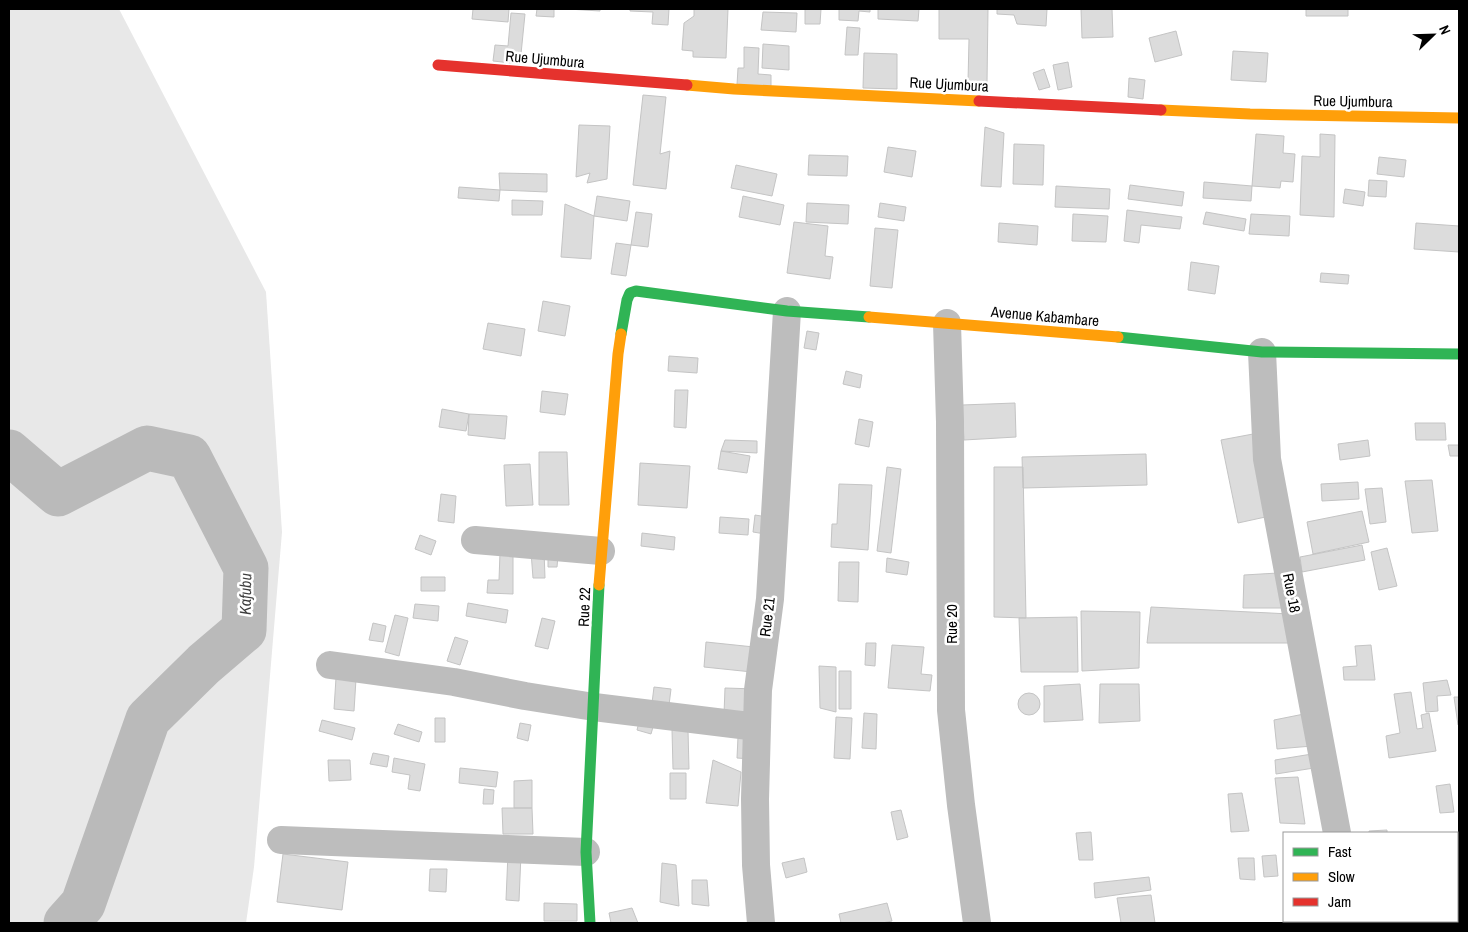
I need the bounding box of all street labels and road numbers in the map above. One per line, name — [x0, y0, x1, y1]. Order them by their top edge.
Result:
street label: Rue Ujumbura — [505, 45, 586, 73]
street label: Rue Ujumbura — [909, 71, 989, 97]
street label: Rue Ujumbura — [1313, 90, 1393, 112]
street label: Avenue Kabambare — [989, 301, 1100, 331]
street label: Rue 18 — [1278, 572, 1306, 615]
street label: Rue 22 — [573, 587, 595, 627]
street label: Rue 21 — [754, 596, 780, 638]
street label: Rue 20 — [941, 604, 962, 644]

